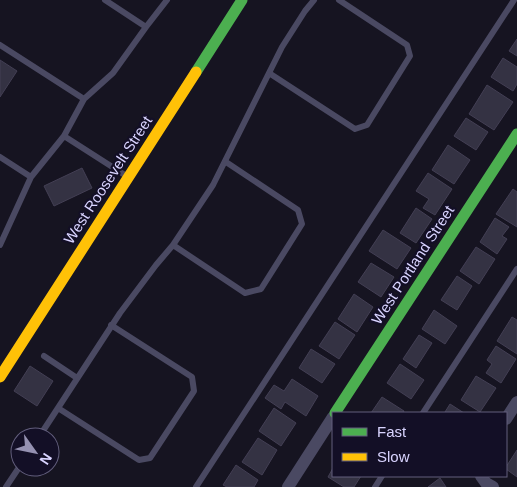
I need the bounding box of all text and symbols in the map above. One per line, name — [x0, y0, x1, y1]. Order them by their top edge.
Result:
street label: West Roosevelt Street — [60, 112, 156, 247]
street label: West Portland Street — [368, 201, 458, 327]
legend — [332, 412, 507, 477]
text: Fast — [377, 423, 407, 440]
north arrow — [10, 427, 60, 477]
text: Slow — [377, 448, 410, 465]
text: N — [36, 450, 55, 468]

